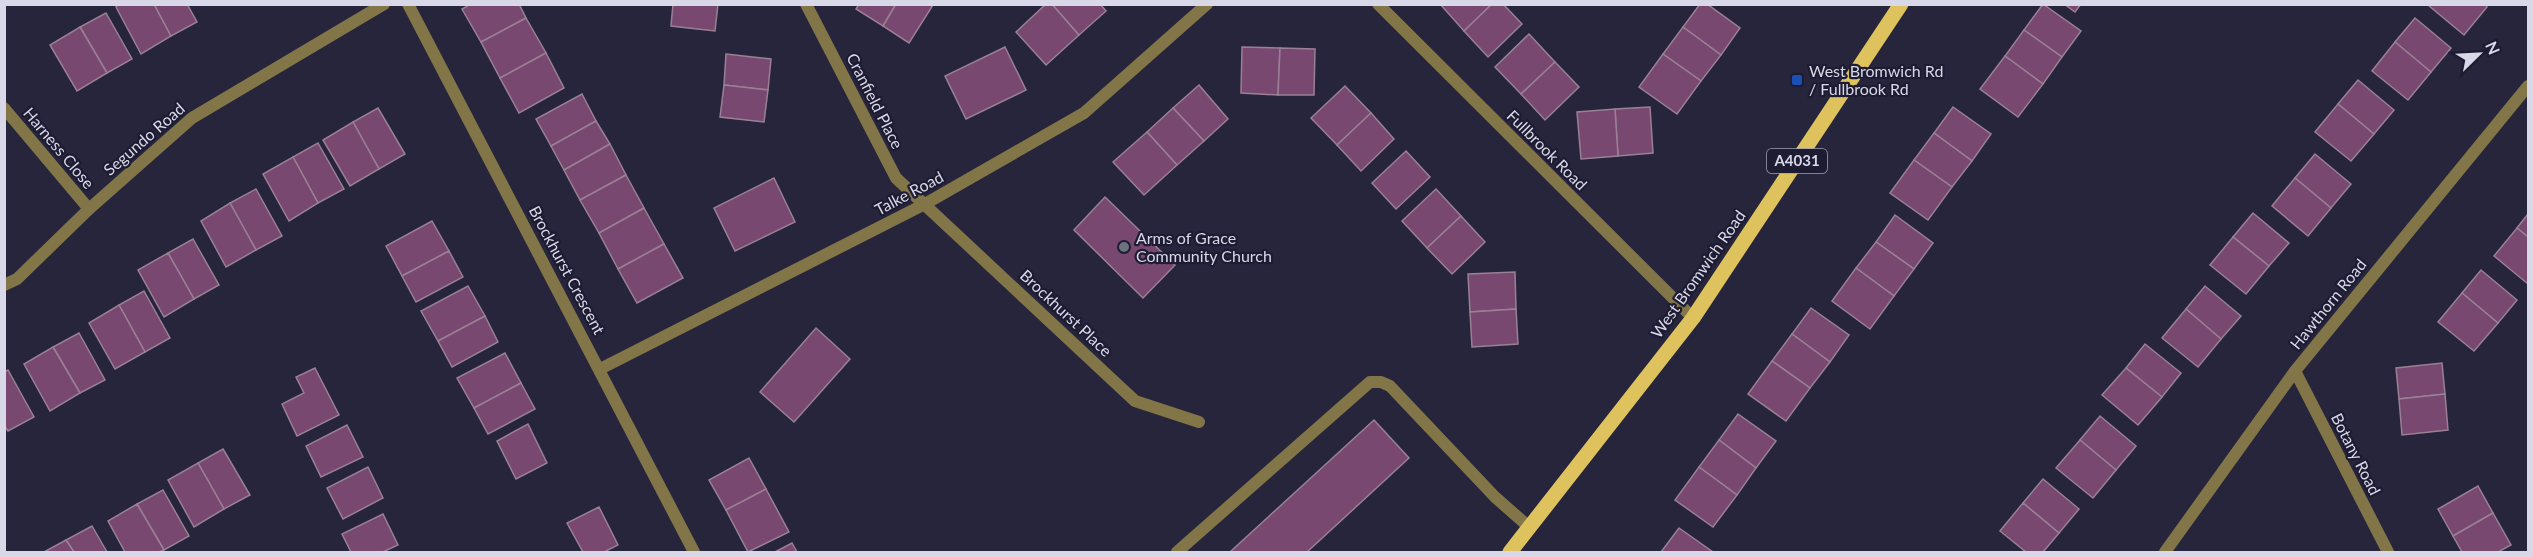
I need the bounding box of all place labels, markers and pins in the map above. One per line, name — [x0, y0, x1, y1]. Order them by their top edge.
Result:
place label: West Bromwich Rd / Fullbrook Rd — [1809, 61, 1943, 98]
marker: West Bromwich Rd / Fullbrook Rd — [1790, 73, 1804, 87]
place label: Arms of Grace Community Church — [1136, 228, 1272, 265]
marker: Arms of Grace Community Church — [1117, 240, 1131, 254]

